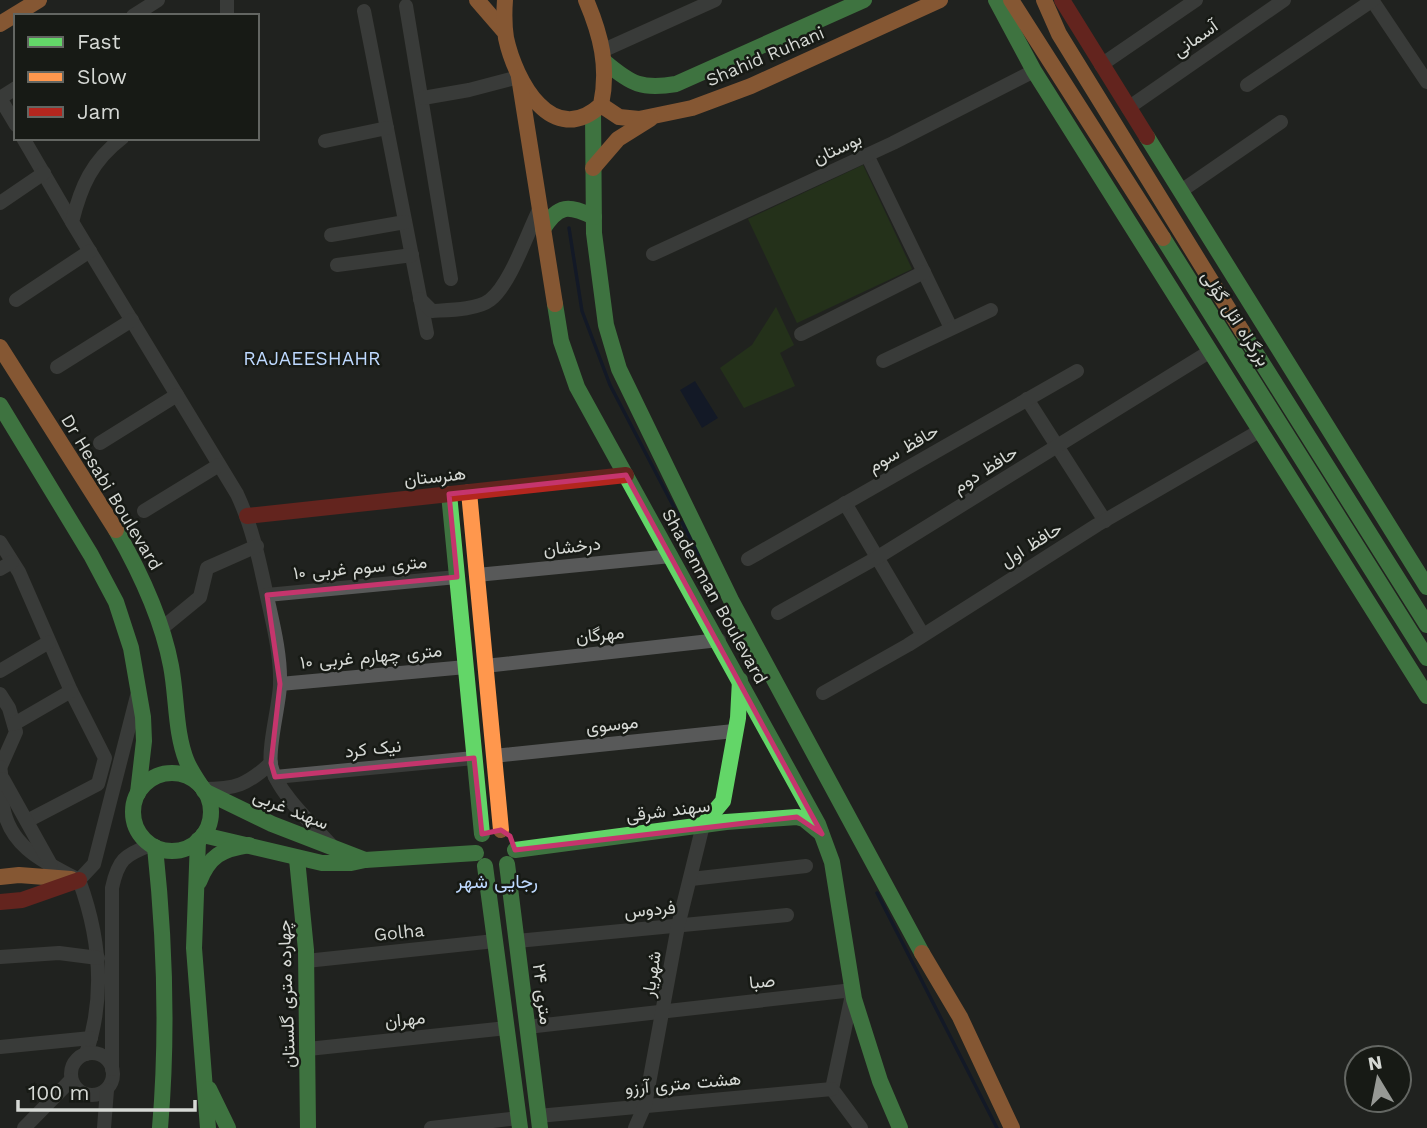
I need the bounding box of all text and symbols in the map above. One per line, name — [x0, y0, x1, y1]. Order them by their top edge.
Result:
legend — [14, 14, 259, 140]
street label: آسمانی — [1168, 14, 1224, 62]
street label: Shahid Ruhani — [703, 22, 827, 90]
text: Fast — [77, 29, 121, 54]
text: Slow — [77, 64, 127, 89]
text: Jam — [77, 99, 120, 124]
street label: بوستان — [809, 128, 865, 169]
street label: بزرگراه ائل گؤلی — [1196, 266, 1275, 370]
district label: RAJAEESHAHR — [243, 347, 381, 370]
street label: Dr Hesabi Boulevard — [57, 410, 167, 574]
street label: حافظ سوم — [864, 419, 943, 478]
street label: حافظ دوم — [949, 441, 1022, 499]
street label: هنرستان — [403, 462, 467, 491]
street label: Shadenman Boulevard — [658, 505, 772, 687]
street label: حافظ اول — [996, 517, 1066, 572]
street label: درخشان — [542, 533, 602, 560]
street label: ۱۰ متری سوم غربی — [292, 551, 428, 585]
street label: مهرگان — [575, 621, 625, 648]
street label: ۱۰ متری چهارم غربی — [299, 639, 443, 675]
street label: موسوی — [585, 711, 639, 738]
street label: نیک کرد — [344, 735, 402, 762]
street label: سهند غربی — [250, 784, 332, 835]
street label: سهند شرقی — [625, 794, 711, 827]
district label: رجایی شهر — [455, 870, 538, 893]
street label: فردوس — [623, 896, 677, 923]
street label: Golha — [373, 919, 425, 945]
street label: چهارده متری گلستان — [273, 920, 301, 1068]
street label: شهریار — [637, 949, 666, 1000]
street label: ۲۴ متری — [528, 962, 557, 1026]
street label: صبا — [748, 969, 776, 993]
street label: مهران — [384, 1006, 426, 1033]
north arrow — [1343, 1044, 1413, 1114]
text: N — [1366, 1050, 1384, 1075]
street label: هشت متری آرزو — [624, 1067, 742, 1100]
scale bar — [18, 1068, 194, 1112]
text: 100 m — [28, 1080, 90, 1105]

